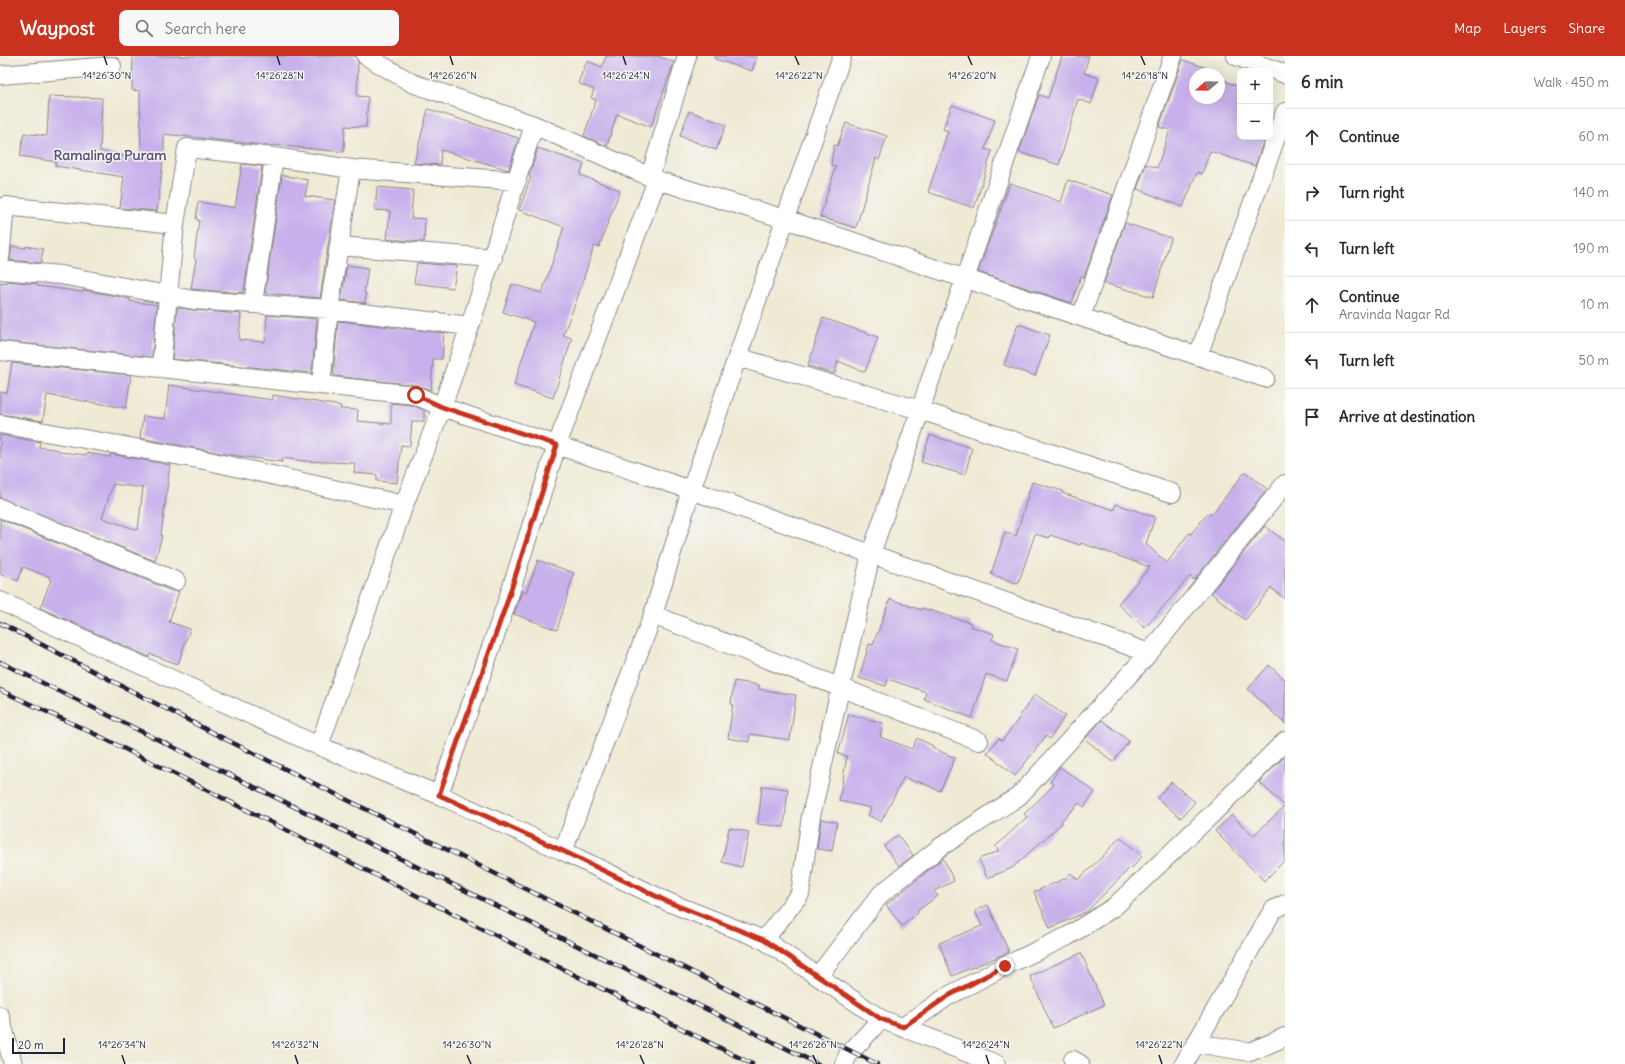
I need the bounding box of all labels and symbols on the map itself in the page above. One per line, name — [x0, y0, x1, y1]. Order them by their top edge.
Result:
north arrow — [1189, 68, 1225, 104]
text: 14°26'30"N — [83, 69, 131, 82]
text: 14°26'28"N — [256, 69, 304, 82]
text: 14°26'26"N — [429, 69, 477, 82]
text: 14°26'24"N — [602, 69, 650, 82]
text: 14°26'22"N — [775, 69, 823, 82]
text: 14°26'20"N — [948, 69, 996, 82]
text: 14°26'18"N — [1122, 69, 1168, 82]
district label: Ramalinga Puram — [53, 146, 167, 164]
route start — [407, 386, 425, 404]
route end — [996, 957, 1014, 975]
scale bar — [12, 1036, 65, 1055]
text: 14°26'34"N — [98, 1038, 146, 1051]
text: 14°26'32"N — [271, 1038, 319, 1051]
text: 14°26'30"N — [443, 1038, 491, 1051]
text: 14°26'28"N — [616, 1038, 664, 1051]
text: 14°26'26"N — [789, 1038, 837, 1051]
text: 14°26'24"N — [962, 1038, 1010, 1051]
text: 14°26'22"N — [1135, 1038, 1183, 1051]

